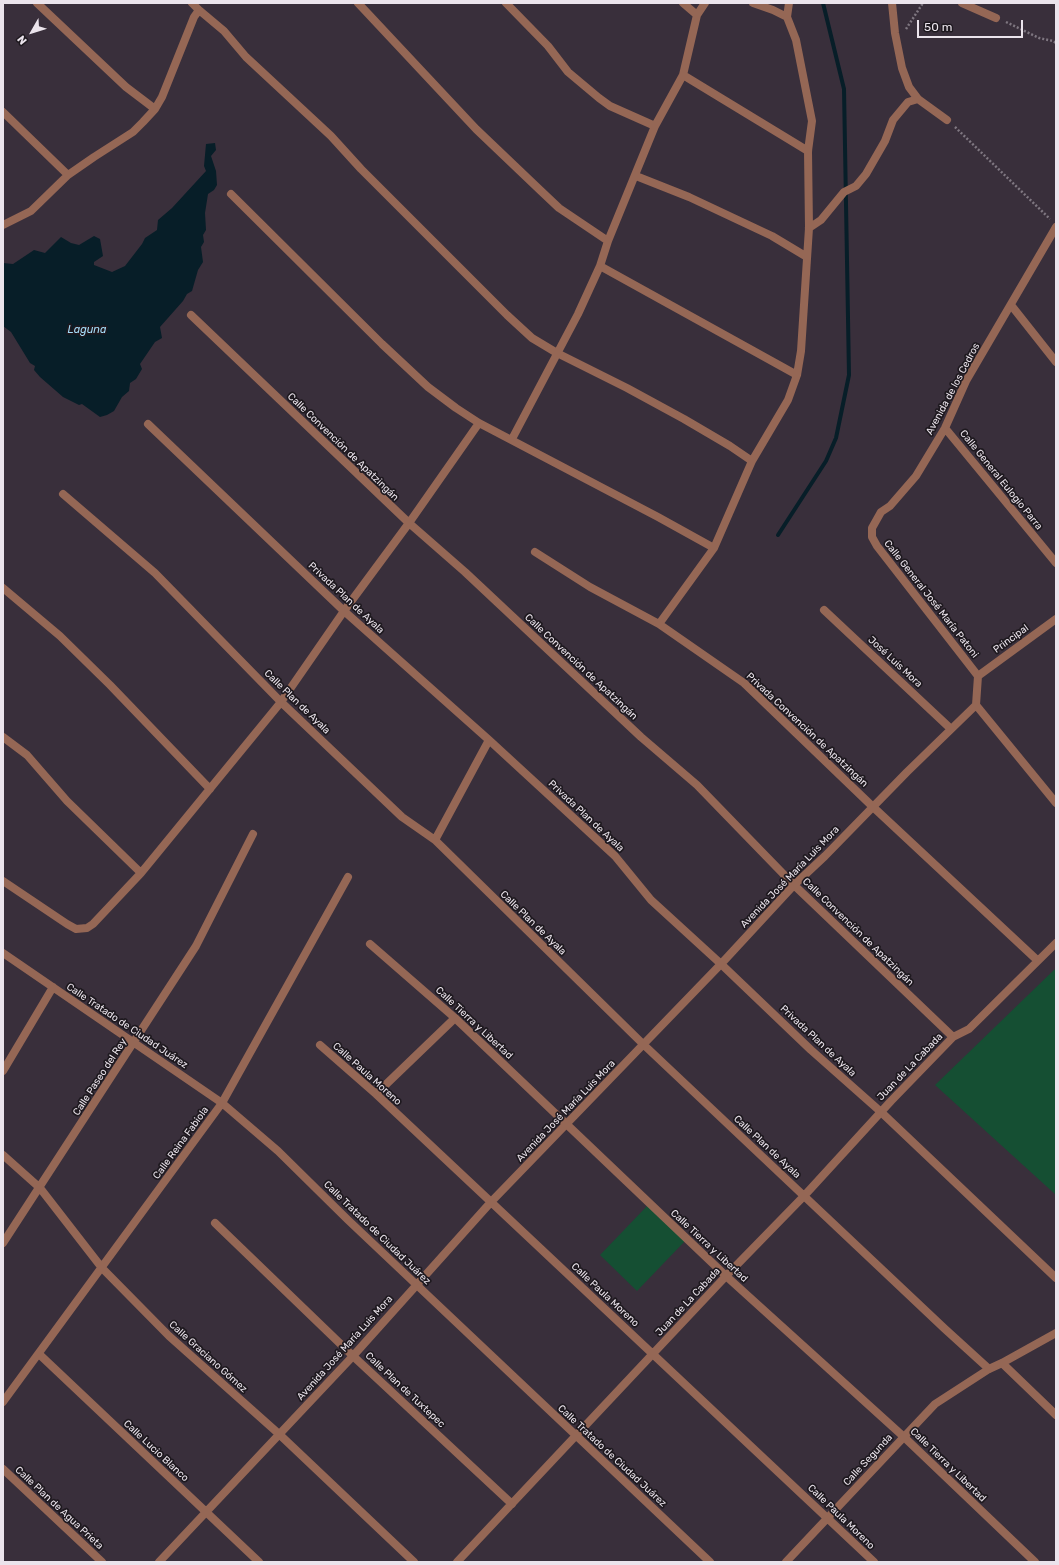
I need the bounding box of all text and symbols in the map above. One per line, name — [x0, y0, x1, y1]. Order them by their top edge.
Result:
north arrow — [12, 12, 52, 52]
scale bar — [919, 12, 1025, 38]
text: 50 m — [924, 20, 952, 34]
text: N — [15, 33, 30, 47]
water label: Laguna — [68, 323, 106, 337]
street label: Avenida de los Cedros — [924, 341, 982, 437]
street label: Calle Convención de Apatzingán — [285, 391, 401, 503]
street label: Calle General Eulogio Parra — [957, 428, 1045, 532]
street label: Calle General José María Patoni — [881, 538, 981, 660]
street label: Privada Plan de Ayala — [306, 560, 386, 636]
street label: Calle Convención de Apatzingán — [522, 612, 640, 722]
street label: Principal — [991, 622, 1031, 656]
street label: José Luis Mora — [865, 634, 925, 690]
street label: Calle Plan de Ayala — [261, 667, 333, 737]
street label: Privada Convención de Apatzingán — [744, 670, 870, 790]
street label: Privada Plan de Ayala — [546, 778, 626, 854]
street label: Avenida José María Luis Mora — [738, 824, 842, 930]
street label: Calle Convención de Apatzingán — [800, 876, 916, 988]
street label: Calle Plan de Ayala — [497, 888, 569, 958]
street label: Calle Tratado de Ciudad Juárez — [64, 981, 190, 1071]
street label: Calle Tierra y Libertad — [433, 984, 515, 1062]
street label: Privada Plan de Ayala — [778, 1003, 858, 1079]
street label: Juan de La Cabada — [875, 1031, 945, 1103]
street label: Calle Paseo del Rey — [71, 1036, 129, 1118]
street label: Calle Paula Moreno — [330, 1040, 404, 1108]
street label: Avenida José María Luis Mora — [514, 1058, 618, 1164]
street label: Calle Reina Fabiola — [151, 1104, 211, 1182]
street label: Calle Plan de Ayala — [731, 1113, 803, 1181]
street label: Calle Tratado de Ciudad Juárez — [321, 1179, 433, 1287]
street label: Calle Tierra y Libertad — [668, 1207, 750, 1285]
street label: Calle Paula Moreno — [569, 1261, 641, 1329]
street label: Juan de La Cabada — [653, 1265, 723, 1339]
street label: Avenida José María Luis Mora — [295, 1293, 395, 1403]
street label: Calle Graciano Gómez — [166, 1319, 250, 1395]
street label: Calle Plan de Tuxtepec — [363, 1350, 447, 1430]
street label: Calle Tratado de Ciudad Juárez — [555, 1403, 669, 1509]
street label: Calle Lucio Blanco — [121, 1418, 191, 1484]
street label: Calle Tierra y Libertad — [907, 1426, 989, 1504]
street label: Calle Segunda — [841, 1432, 895, 1488]
street label: Calle Plan de Agua Prieta — [12, 1464, 106, 1552]
street label: Calle Paula Moreno — [805, 1482, 877, 1552]

